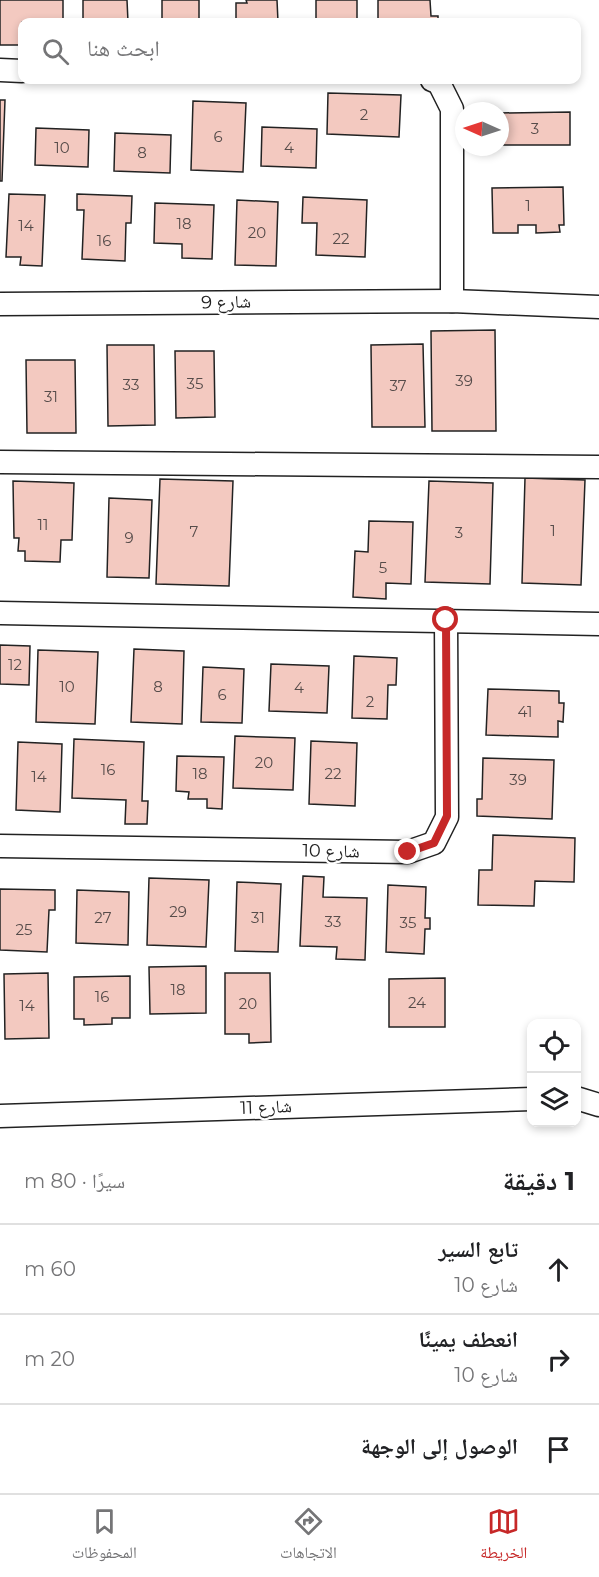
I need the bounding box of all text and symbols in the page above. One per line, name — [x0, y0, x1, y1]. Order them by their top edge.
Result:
search box — [18, 18, 581, 84]
icon: search — [39, 35, 72, 68]
text: ابحث هنا — [87, 35, 160, 62]
north arrow — [455, 102, 509, 156]
house number: 2 — [360, 105, 368, 124]
house number: 3 — [531, 119, 539, 138]
house number: 6 — [213, 127, 223, 146]
house number: 10 — [54, 138, 70, 157]
house number: 4 — [284, 138, 294, 157]
house number: 8 — [137, 143, 147, 162]
house number: 1 — [525, 196, 531, 215]
house number: 18 — [177, 214, 192, 233]
house number: 14 — [18, 216, 34, 235]
house number: 20 — [248, 223, 266, 242]
house number: 22 — [332, 229, 350, 248]
house number: 16 — [97, 231, 111, 250]
street label: شارع 9 — [201, 291, 251, 313]
house number: 39 — [455, 371, 473, 390]
house number: 35 — [187, 374, 203, 393]
house number: 33 — [123, 375, 139, 394]
house number: 37 — [389, 376, 407, 395]
house number: 31 — [44, 387, 58, 406]
house number: 11 — [38, 515, 48, 534]
house number: 1 — [550, 521, 556, 540]
house number: 7 — [190, 522, 199, 541]
house number: 3 — [455, 523, 463, 542]
house number: 9 — [124, 528, 134, 547]
house number: 5 — [379, 558, 387, 577]
route start — [432, 606, 458, 632]
house number: 12 — [8, 655, 22, 674]
house number: 10 — [59, 677, 75, 696]
house number: 8 — [153, 677, 163, 696]
house number: 4 — [294, 678, 304, 697]
house number: 6 — [217, 685, 227, 704]
house number: 2 — [366, 692, 374, 711]
house number: 41 — [518, 702, 532, 721]
house number: 20 — [255, 753, 273, 772]
house number: 16 — [101, 760, 115, 779]
house number: 18 — [193, 764, 208, 783]
house number: 22 — [324, 764, 342, 783]
house number: 14 — [31, 767, 47, 786]
house number: 39 — [509, 770, 527, 789]
route end — [394, 838, 420, 864]
street label: شارع 10 — [302, 840, 360, 862]
house number: 29 — [169, 902, 187, 921]
house number: 27 — [94, 908, 112, 927]
house number: 31 — [251, 908, 265, 927]
house number: 33 — [325, 912, 341, 931]
house number: 35 — [400, 913, 416, 932]
house number: 25 — [15, 920, 33, 939]
house number: 18 — [171, 980, 186, 999]
house number: 16 — [95, 987, 109, 1006]
house number: 24 — [408, 993, 426, 1012]
house number: 20 — [239, 994, 257, 1013]
house number: 14 — [19, 996, 35, 1015]
map controls — [527, 1019, 581, 1127]
button: locate — [527, 1019, 581, 1073]
button: layers — [527, 1073, 581, 1127]
street label: شارع 11 — [240, 1095, 292, 1119]
text: 1 دقيقة — [503, 1165, 575, 1197]
text: سيرًا · 80 m — [24, 1169, 125, 1193]
text: تابع السير — [438, 1236, 518, 1263]
icon: ahead — [542, 1253, 575, 1286]
text: 60 m — [24, 1257, 76, 1281]
text: شارع 10 — [454, 1273, 518, 1297]
text: انعطف يمينًا — [418, 1326, 518, 1353]
icon: right — [542, 1343, 575, 1376]
text: 20 m — [24, 1347, 75, 1371]
text: شارع 10 — [454, 1363, 518, 1387]
text: الوصول إلى الوجهة — [361, 1433, 518, 1460]
icon: arrive — [542, 1433, 575, 1466]
tab: المحفوظات — [72, 1505, 137, 1568]
tab: الاتجاهات — [280, 1505, 337, 1568]
tab: الخريطة — [480, 1505, 527, 1568]

